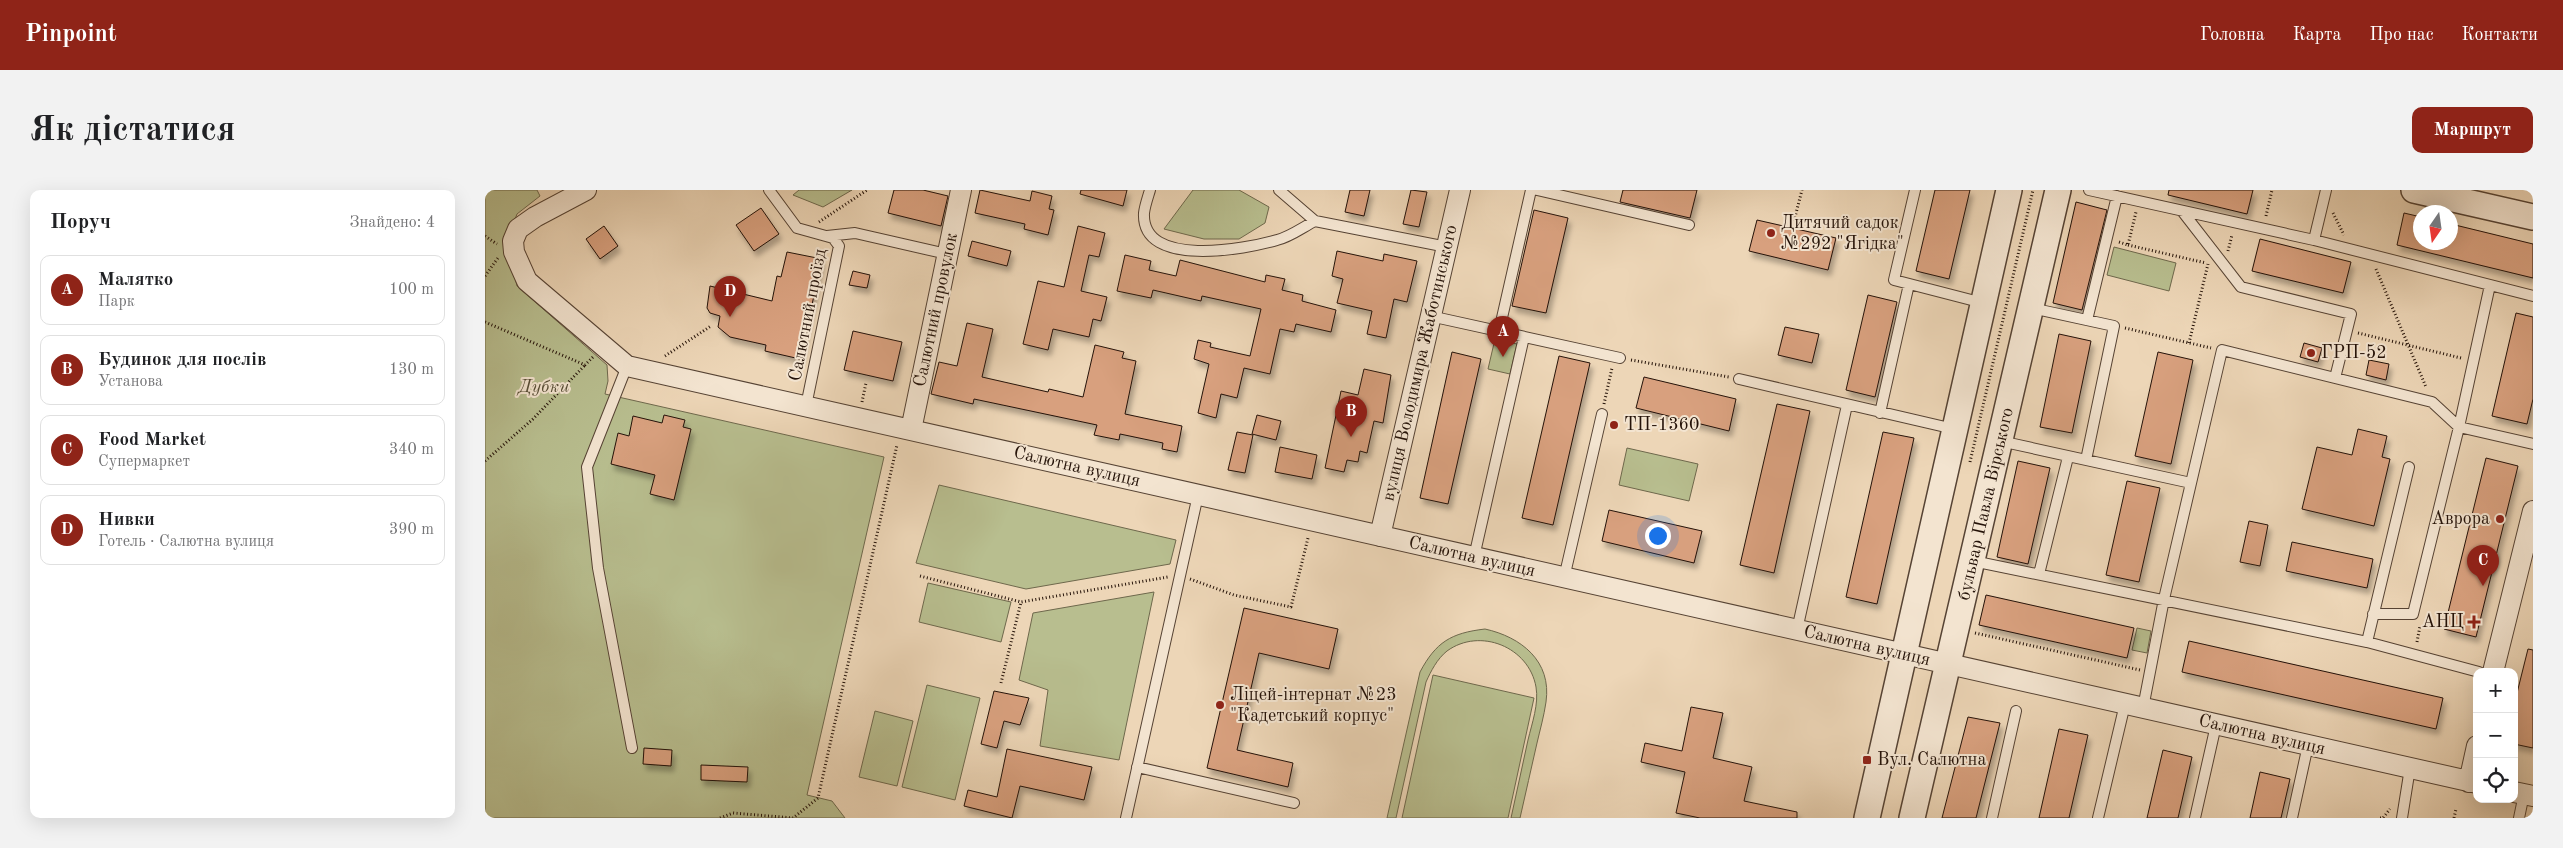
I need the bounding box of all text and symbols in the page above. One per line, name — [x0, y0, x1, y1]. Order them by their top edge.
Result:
text: Pinpoint — [25, 23, 117, 47]
text: Головна — [2200, 26, 2265, 44]
text: Карта — [2293, 26, 2341, 44]
text: Про нас — [2369, 26, 2434, 44]
text: Контакти — [2462, 26, 2538, 44]
button: Маршрут — [2412, 107, 2533, 153]
text: Як дістатися — [30, 113, 235, 148]
north arrow — [2413, 205, 2458, 250]
text: Поруч — [50, 212, 111, 233]
place label: Дитячий садок №292 "Ягідка" — [1781, 214, 1904, 253]
text: Знайдено: 4 — [350, 215, 435, 231]
street label: вулиця Володимира Жаботинського — [1379, 223, 1461, 503]
marker: Дитячий садок №292 "Ягідка" — [1765, 227, 1777, 239]
street label: Салютний провулок — [911, 231, 961, 389]
street label: Салютний проїзд — [786, 247, 830, 383]
text: Малятко — [98, 271, 173, 290]
pin: D — [714, 276, 746, 317]
text: A — [61, 282, 73, 298]
text: 100 m — [389, 282, 434, 298]
text: Парк — [98, 294, 135, 310]
pin: A — [1487, 316, 1519, 357]
place label: ГРП-52 — [2321, 344, 2387, 362]
marker: ГРП-52 — [2305, 347, 2317, 359]
text: Будинок для послів — [98, 351, 266, 370]
text: B — [61, 362, 73, 378]
text: 130 m — [389, 362, 434, 378]
text: Установа — [98, 374, 163, 390]
park label: Дубки — [516, 378, 570, 396]
pin: B — [1335, 396, 1367, 437]
street label: бульвар Павла Вірського — [1955, 406, 2017, 602]
place label: ТП-1360 — [1624, 416, 1699, 434]
marker: ТП-1360 — [1608, 419, 1620, 431]
text: Food Market — [98, 431, 206, 450]
text: C — [62, 442, 72, 458]
text: 340 m — [389, 442, 434, 458]
street label: Салютна вулиця — [1012, 444, 1142, 490]
text: Супермаркет — [98, 454, 190, 470]
place label: Аврора — [2431, 510, 2490, 528]
text: Нивки — [98, 511, 155, 530]
marker: Аврора — [2494, 513, 2506, 525]
text: D — [61, 522, 73, 538]
text: 390 m — [389, 522, 434, 538]
your location — [1645, 523, 1671, 549]
text: Готель · Салютна вулиця — [98, 534, 274, 550]
street label: Салютна вулиця — [1407, 534, 1537, 580]
pin: C — [2467, 545, 2499, 586]
place label: АНЦ — [2422, 613, 2464, 631]
marker: АНЦ — [2468, 616, 2480, 628]
street label: Салютна вулиця — [1802, 623, 1932, 669]
map controls — [2473, 668, 2518, 803]
button: + — [2473, 668, 2518, 713]
place label: Ліцей-інтернат №23 "Кадетський корпус" — [1230, 686, 1397, 725]
marker: Ліцей-інтернат №23 "Кадетський корпус" — [1214, 699, 1226, 711]
street label: Салютна вулиця — [2197, 712, 2327, 758]
button: − — [2473, 713, 2518, 758]
place label: Вул. Салютна — [1877, 751, 1986, 769]
marker: Вул. Салютна — [1861, 754, 1873, 766]
button: locate — [2473, 758, 2518, 803]

